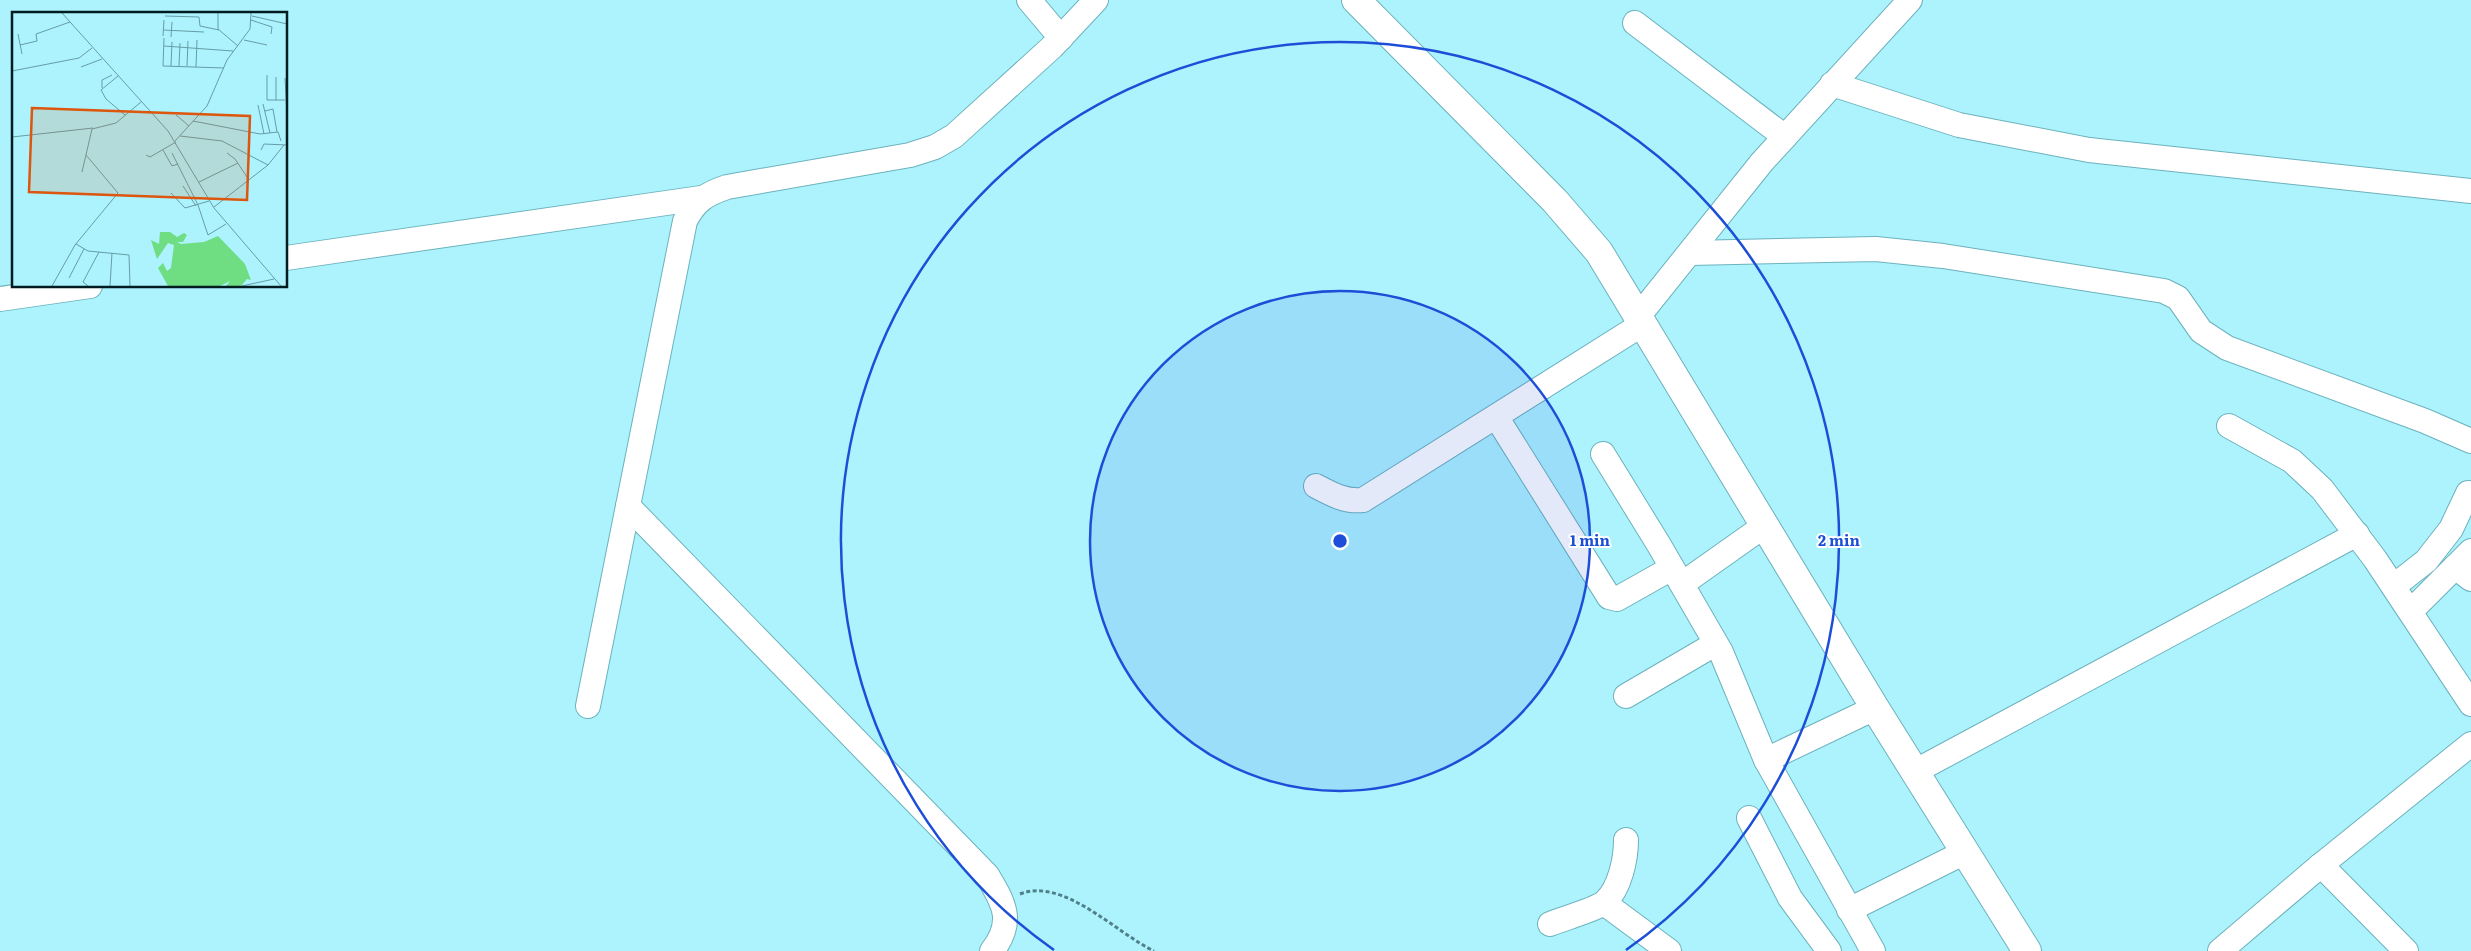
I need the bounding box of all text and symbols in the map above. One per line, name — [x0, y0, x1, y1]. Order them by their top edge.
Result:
inset map — [12, 12, 288, 288]
text: 1 min — [1570, 528, 1611, 551]
text: 2 min — [1818, 528, 1861, 551]
centre of rings — [1331, 532, 1349, 550]

